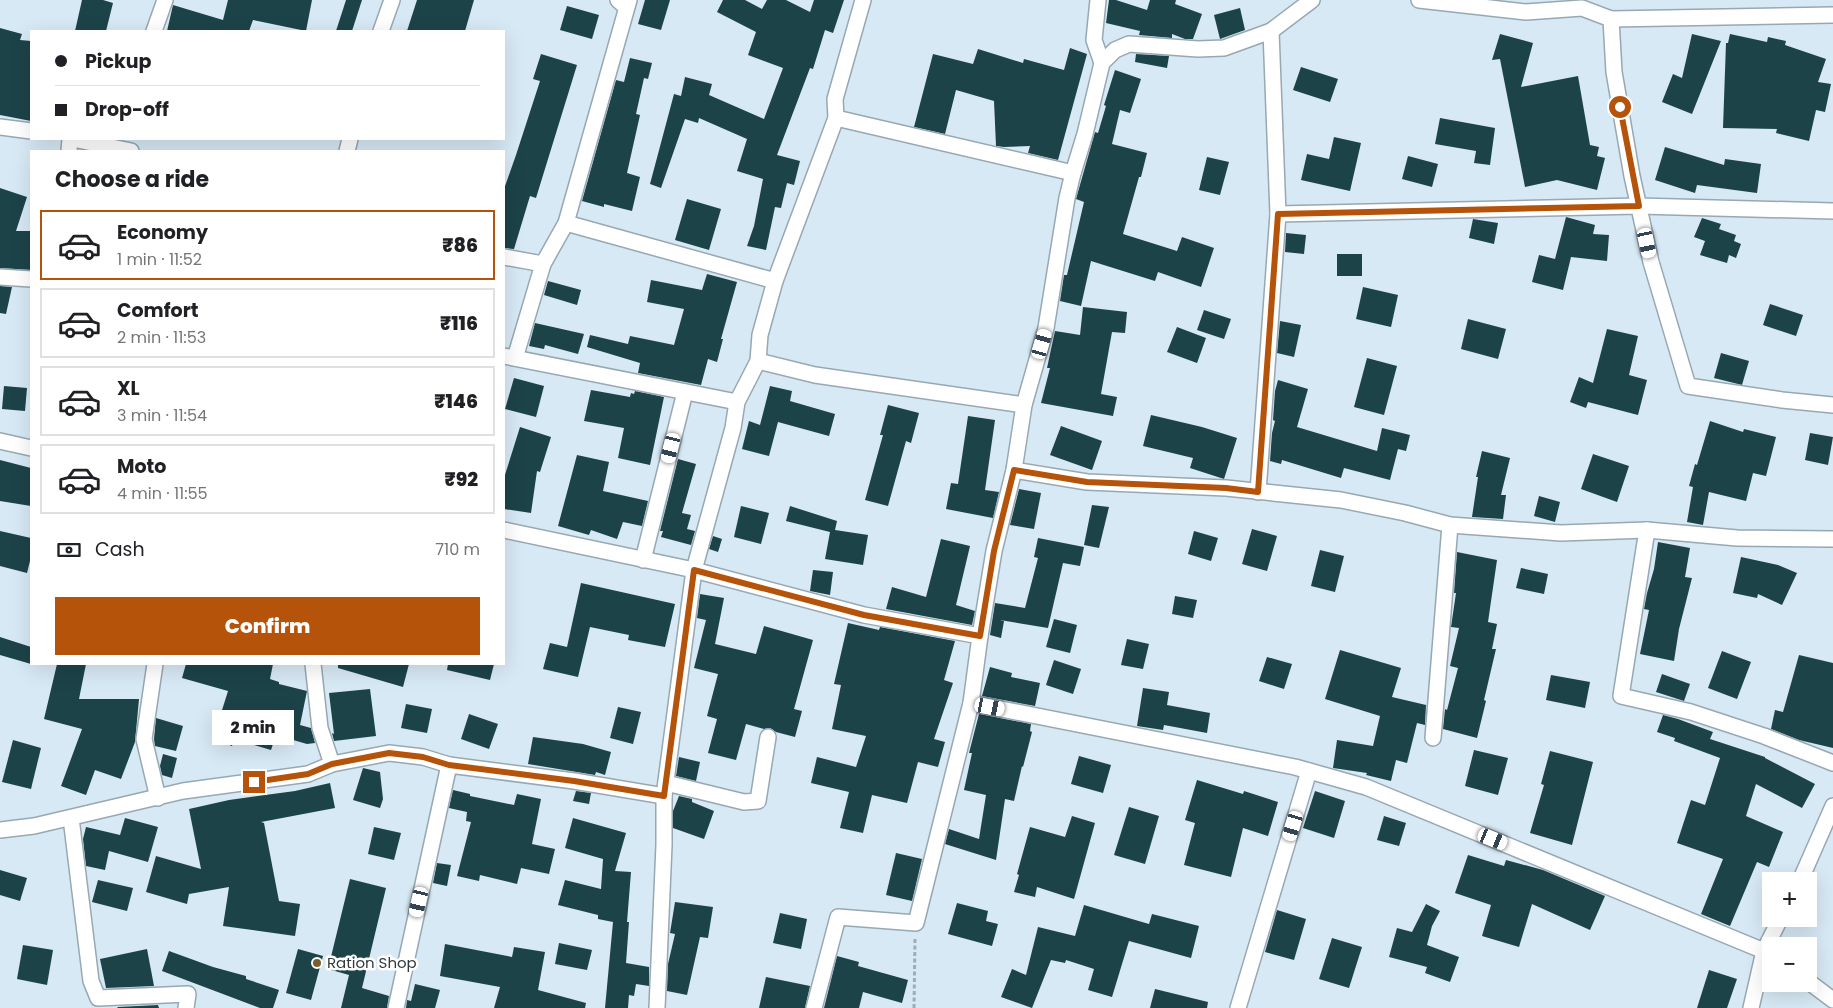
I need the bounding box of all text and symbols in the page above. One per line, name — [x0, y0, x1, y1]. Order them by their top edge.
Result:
text: Pickup — [85, 48, 151, 75]
text: Drop-off — [85, 96, 169, 123]
route start — [1609, 96, 1631, 118]
text: Choose a ride — [55, 164, 209, 195]
text: Economy — [117, 219, 208, 246]
icon: car — [57, 223, 102, 268]
car — [1636, 227, 1657, 259]
text: ₹86 — [442, 232, 478, 259]
text: 1 min · 11:52 — [117, 248, 202, 271]
text: Comfort — [117, 297, 199, 324]
icon: car — [57, 301, 102, 346]
text: ₹116 — [440, 310, 478, 337]
text: 2 min · 11:53 — [117, 326, 206, 349]
car — [1030, 328, 1053, 360]
text: XL — [117, 375, 140, 402]
icon: car — [57, 379, 102, 424]
text: ₹146 — [434, 388, 478, 415]
text: 3 min · 11:54 — [117, 404, 207, 427]
car — [660, 432, 681, 464]
text: Moto — [117, 453, 166, 480]
icon: car — [57, 457, 102, 502]
text: ₹92 — [445, 466, 478, 493]
text: 4 min · 11:55 — [117, 482, 208, 505]
icon: cash — [55, 536, 83, 564]
text: Cash — [95, 536, 145, 563]
text: 710 m — [435, 538, 480, 561]
button: Confirm — [55, 597, 480, 655]
car — [973, 697, 1006, 717]
callout: 2 min — [213, 710, 295, 744]
text: 2 min — [230, 716, 276, 739]
route end — [243, 771, 265, 793]
car — [1281, 809, 1304, 843]
car — [1476, 826, 1509, 852]
map controls — [1762, 872, 1817, 992]
button: + — [1762, 872, 1817, 927]
car — [408, 886, 429, 918]
button: − — [1762, 937, 1817, 992]
place label: Ration Shop — [327, 952, 417, 973]
marker: Ration Shop — [311, 957, 323, 969]

